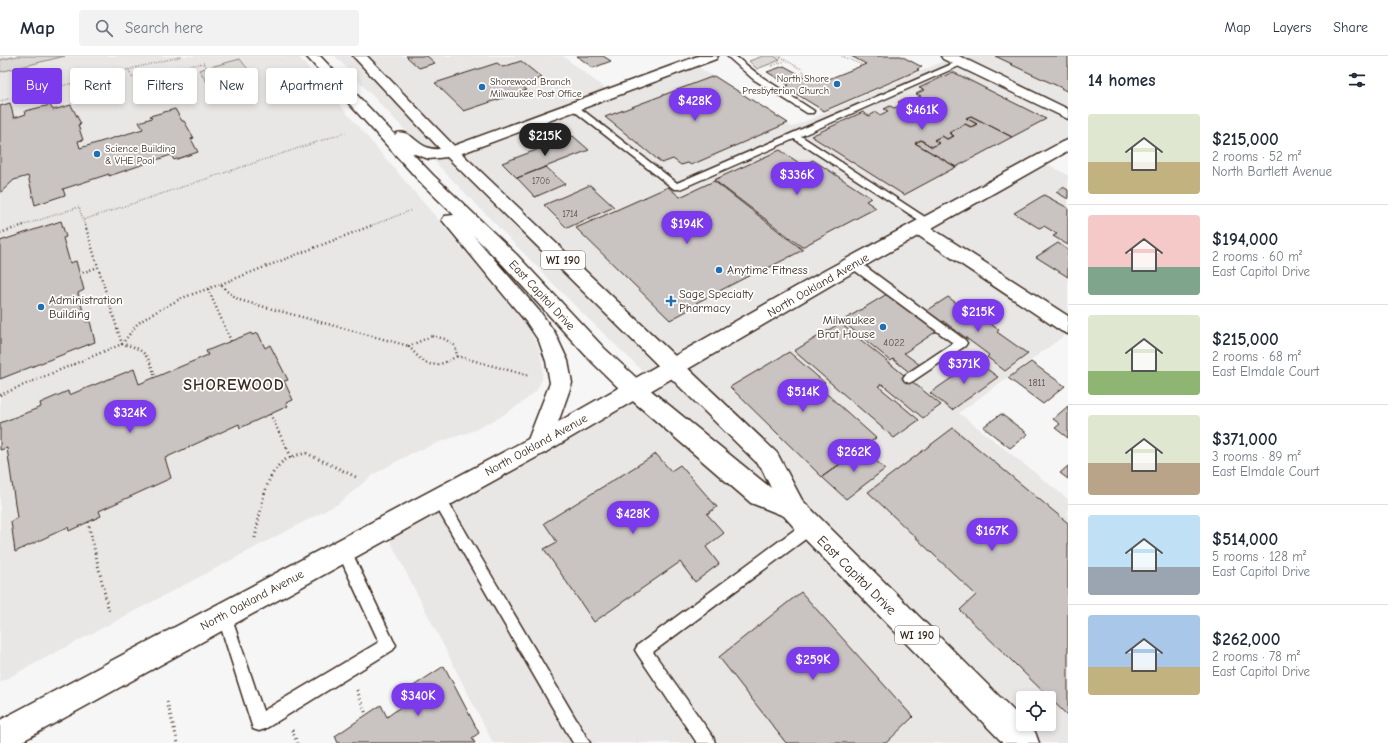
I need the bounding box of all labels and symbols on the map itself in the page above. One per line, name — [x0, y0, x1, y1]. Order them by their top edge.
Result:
place label: North Shore Presbyterian Church — [742, 73, 829, 97]
place label: Shorewood Branch Milwaukee Post Office — [490, 76, 582, 100]
marker: North Shore Presbyterian Church — [832, 79, 842, 89]
marker: Shorewood Branch Milwaukee Post Office — [477, 82, 487, 92]
pin: $428K — [667, 88, 723, 122]
pin: $461K — [894, 97, 950, 131]
pin: $215K — [517, 123, 573, 157]
place label: Science Building & VHE Pool — [105, 143, 176, 167]
marker: Science Building & VHE Pool — [92, 149, 102, 159]
pin: $336K — [769, 162, 825, 196]
house number: 1706 — [532, 176, 550, 186]
house number: 1714 — [562, 209, 578, 219]
pin: $194K — [659, 211, 715, 245]
street label: North Oakland Avenue — [765, 250, 871, 320]
road number: WI 190 — [541, 251, 585, 269]
street label: East Capitol Drive — [506, 257, 578, 333]
place label: Anytime Fitness — [727, 263, 808, 277]
marker: Anytime Fitness — [714, 265, 724, 275]
place label: Sage Specialty Pharmacy — [679, 287, 754, 315]
place label: Administration Building — [49, 293, 123, 321]
marker: Sage Specialty Pharmacy — [666, 296, 676, 306]
pin: $215K — [950, 299, 1006, 333]
marker: Administration Building — [36, 302, 46, 312]
place label: Milwaukee Brat House — [817, 313, 875, 341]
marker: Milwaukee Brat House — [878, 322, 888, 332]
house number: 4022 — [883, 337, 905, 349]
pin: $371K — [936, 351, 992, 385]
district label: SHOREWOOD — [183, 376, 285, 394]
house number: 1811 — [1028, 377, 1046, 389]
pin: $514K — [775, 379, 831, 413]
pin: $324K — [102, 400, 158, 434]
street label: North Oakland Avenue — [482, 411, 590, 479]
pin: $262K — [826, 439, 882, 473]
pin: $428K — [605, 501, 661, 535]
pin: $167K — [964, 518, 1020, 552]
street label: East Capitol Drive — [813, 532, 900, 619]
street label: North Oakland Avenue — [198, 567, 306, 633]
road number: WI 190 — [895, 626, 939, 644]
pin: $259K — [785, 647, 841, 681]
pin: $340K — [390, 683, 446, 717]

